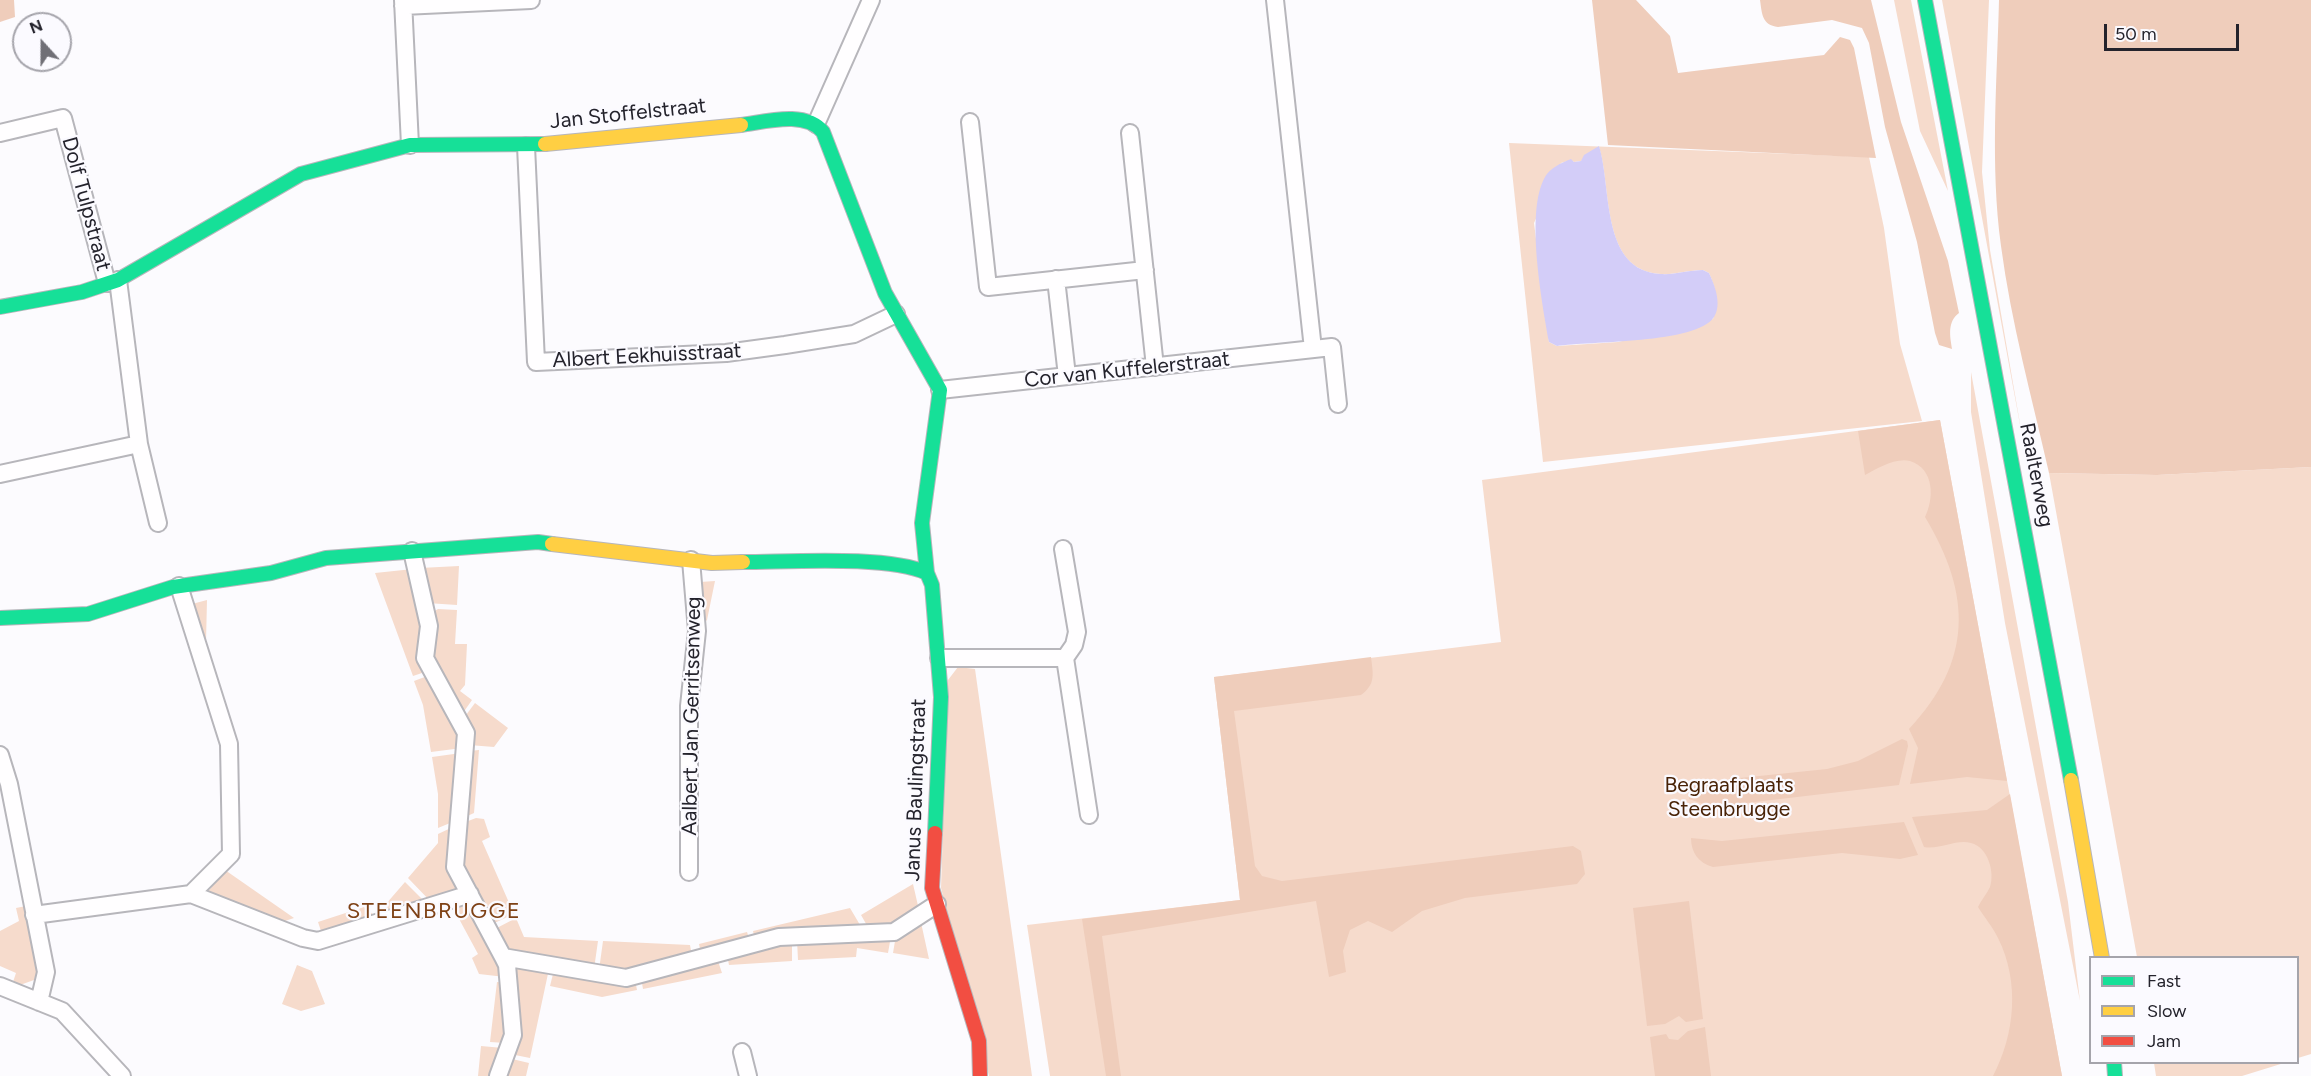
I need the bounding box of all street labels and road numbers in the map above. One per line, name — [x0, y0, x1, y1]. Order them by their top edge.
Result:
street label: Jan Stoffelstraat — [549, 93, 707, 135]
street label: Dolf Tulpstraat — [56, 134, 116, 274]
street label: Albert Eekhuisstraat — [552, 338, 742, 374]
street label: Cor van Kuffelerstraat — [1023, 347, 1231, 393]
street label: Raalterweg — [2014, 421, 2058, 529]
street label: Aalbert Jan Gerritsenweg — [677, 596, 707, 836]
street label: Janus Baulingstraat — [900, 698, 932, 882]

